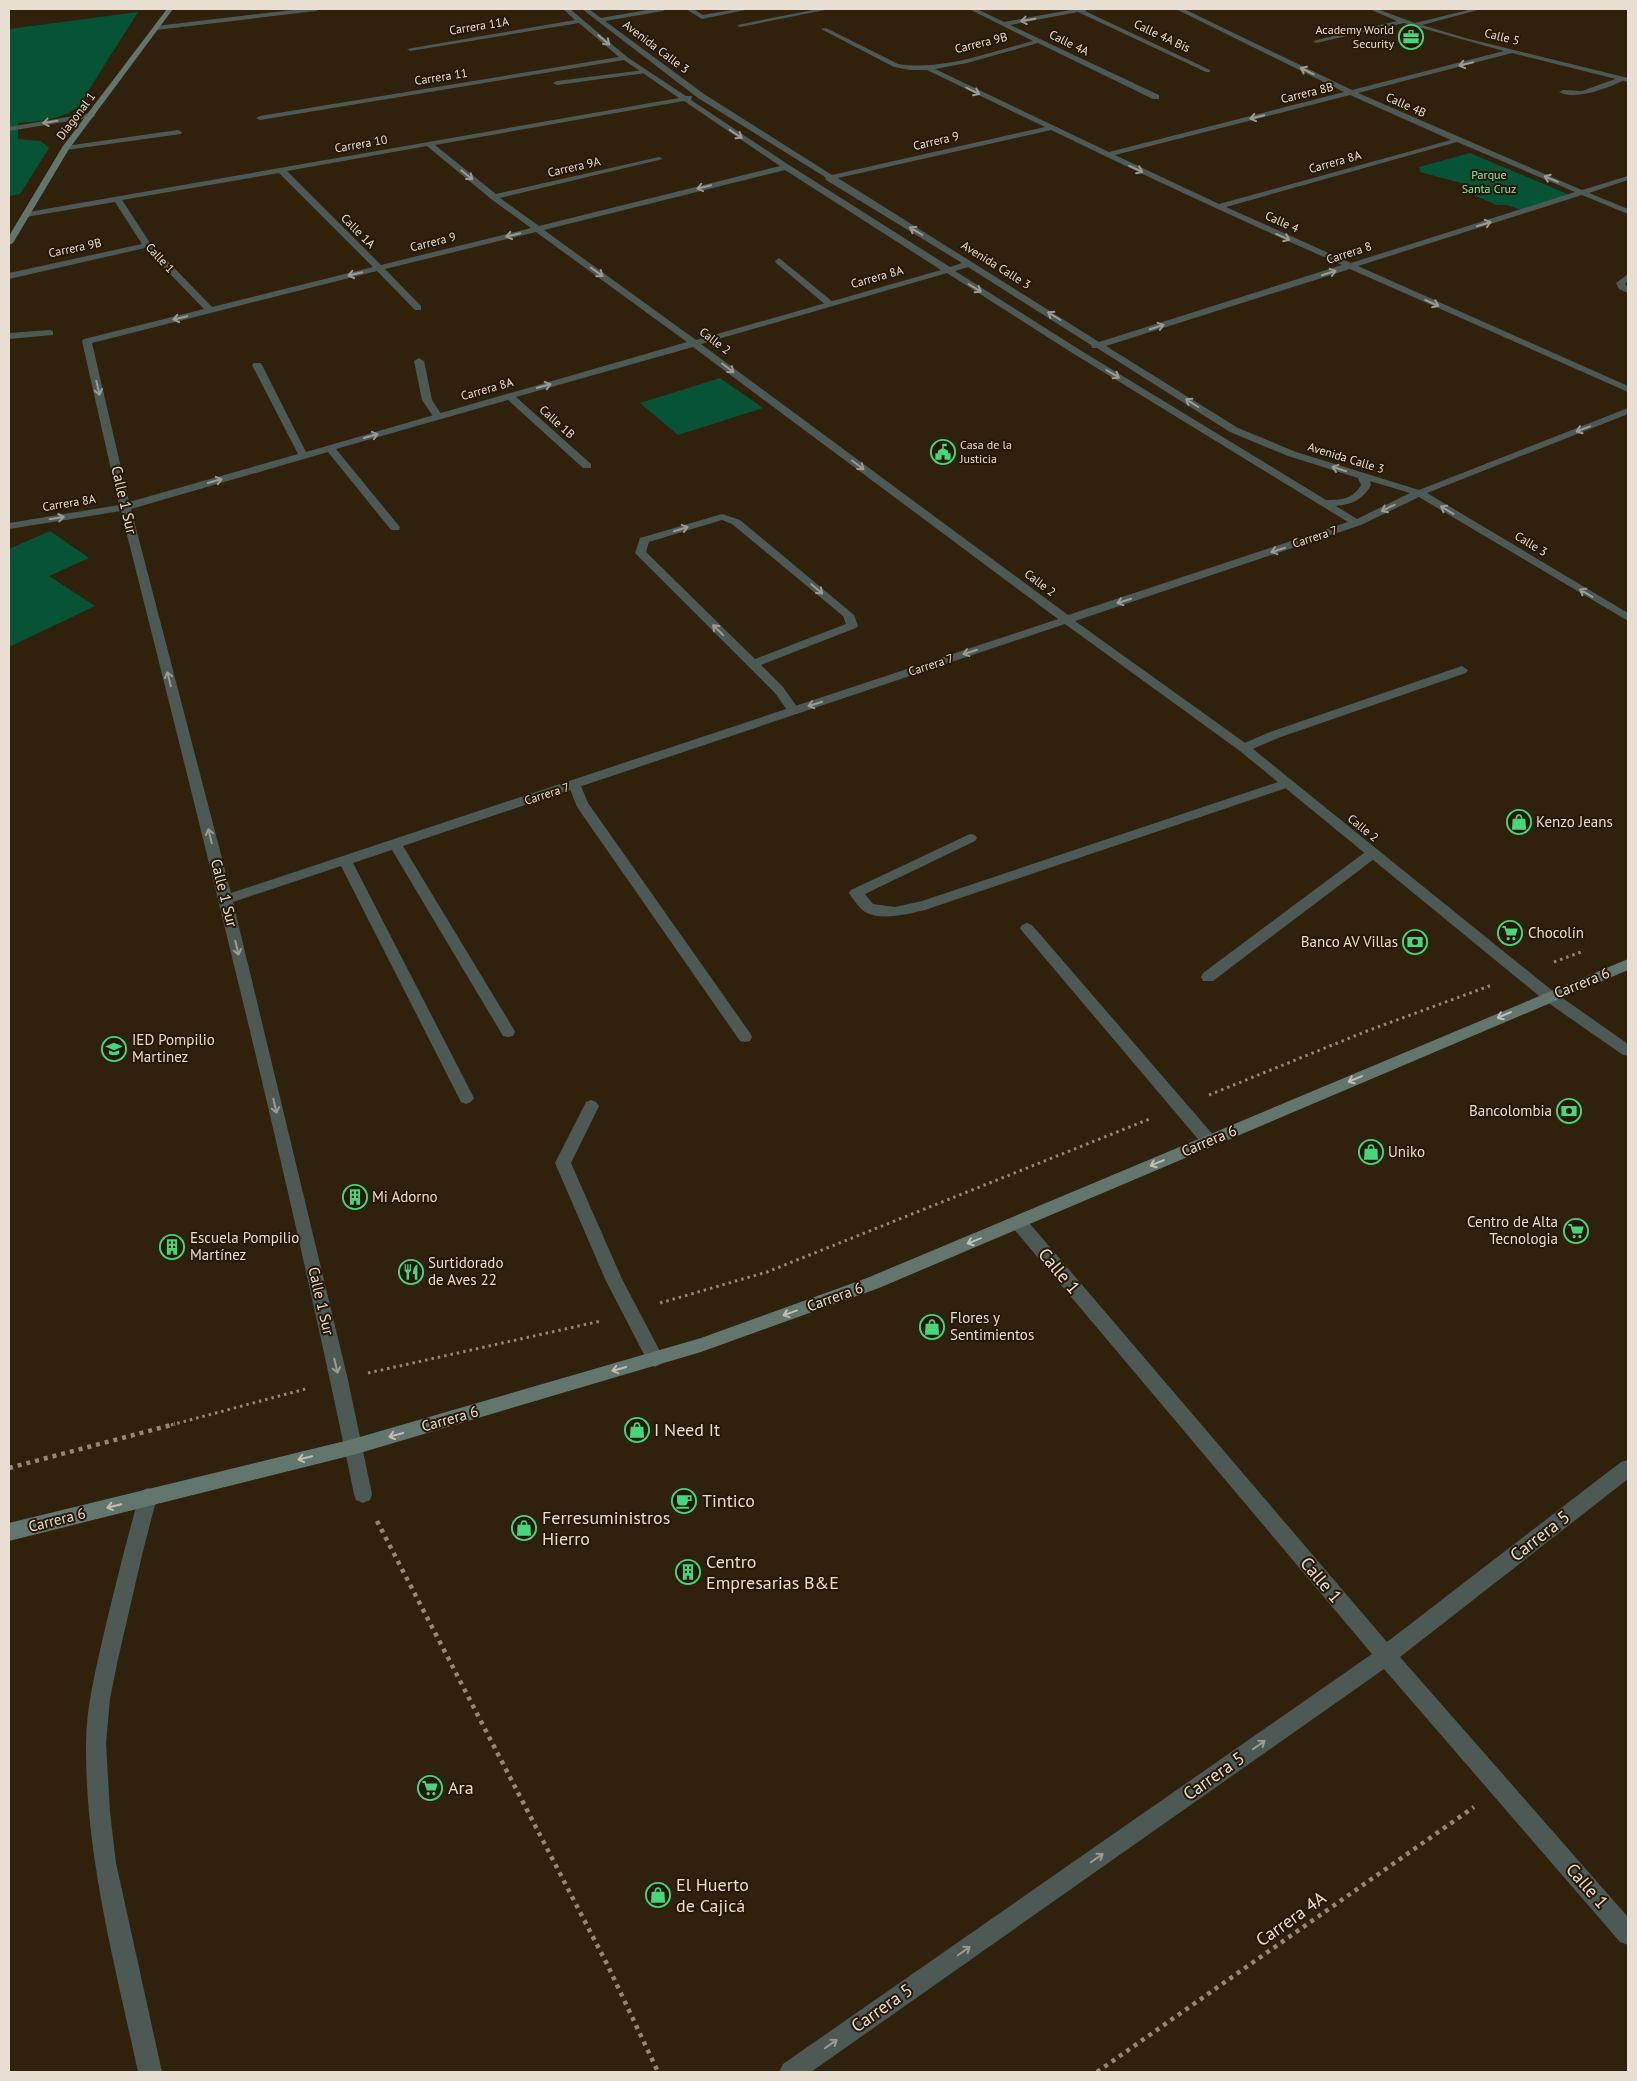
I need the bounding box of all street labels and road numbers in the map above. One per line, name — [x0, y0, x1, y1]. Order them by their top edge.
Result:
street label: Carrera 11A — [448, 13, 510, 38]
street label: Calle 4A Bis — [1132, 16, 1193, 55]
street label: Avenida Calle 3 — [620, 17, 692, 76]
street label: Calle 5 — [1483, 25, 1521, 48]
street label: Calle 4A — [1047, 27, 1092, 59]
street label: Carrera 9B — [953, 29, 1009, 56]
street label: Carrera 11 — [413, 65, 468, 88]
street label: Carrera 8B — [1279, 79, 1335, 106]
street label: Diagonal 1 — [53, 89, 98, 142]
street label: Calle 4B — [1384, 89, 1429, 120]
street label: Carrera 9 — [911, 128, 960, 153]
street label: Carrera 10 — [333, 131, 389, 156]
street label: Carrera 8A — [1307, 147, 1363, 176]
street label: Carrera 9A — [546, 153, 602, 180]
street label: Calle 4 — [1263, 207, 1302, 236]
street label: Calle 1A — [338, 210, 379, 251]
street label: Carrera 9 — [408, 229, 457, 254]
street label: Carrera 9B — [47, 235, 103, 260]
street label: Avenida Calle 3 — [959, 237, 1034, 292]
street label: Carrera 8 — [1324, 238, 1373, 267]
street label: Calle 1 — [143, 240, 178, 276]
street label: Carrera 8A — [849, 262, 905, 291]
street label: Calle 2 — [697, 324, 734, 357]
street label: Carrera 8A — [459, 374, 515, 403]
street label: Calle 1B — [537, 402, 578, 441]
street label: Avenida Calle 3 — [1306, 439, 1386, 476]
street label: Calle 1 Sur — [107, 464, 142, 536]
street label: Carrera 8A — [41, 491, 97, 514]
street label: Carrera 7 — [1290, 522, 1339, 551]
street label: Calle 3 — [1512, 528, 1550, 559]
street label: Calle 2 — [1022, 566, 1059, 599]
street label: Carrera 7 — [906, 650, 955, 679]
street label: Carrera 7 — [522, 779, 571, 808]
street label: Calle 2 — [1345, 811, 1382, 845]
street label: Calle 1 Sur — [207, 857, 242, 929]
street label: Carrera 6 — [1551, 963, 1612, 1002]
street label: Carrera 6 — [1178, 1120, 1239, 1161]
street label: Calle 1 — [1033, 1243, 1085, 1298]
street label: Calle 1 Sur — [304, 1265, 339, 1337]
street label: Carrera 6 — [804, 1278, 865, 1315]
street label: Carrera 6 — [419, 1401, 481, 1436]
street label: Carrera 6 — [26, 1503, 87, 1536]
street label: Carrera 5 — [1505, 1505, 1574, 1566]
street label: Calle 1 — [1295, 1552, 1347, 1607]
street label: Carrera 5 — [1178, 1746, 1249, 1805]
street label: Calle 1 — [1561, 1858, 1613, 1913]
street label: Carrera 4A — [1251, 1886, 1331, 1951]
street label: Carrera 5 — [846, 1978, 917, 2037]

